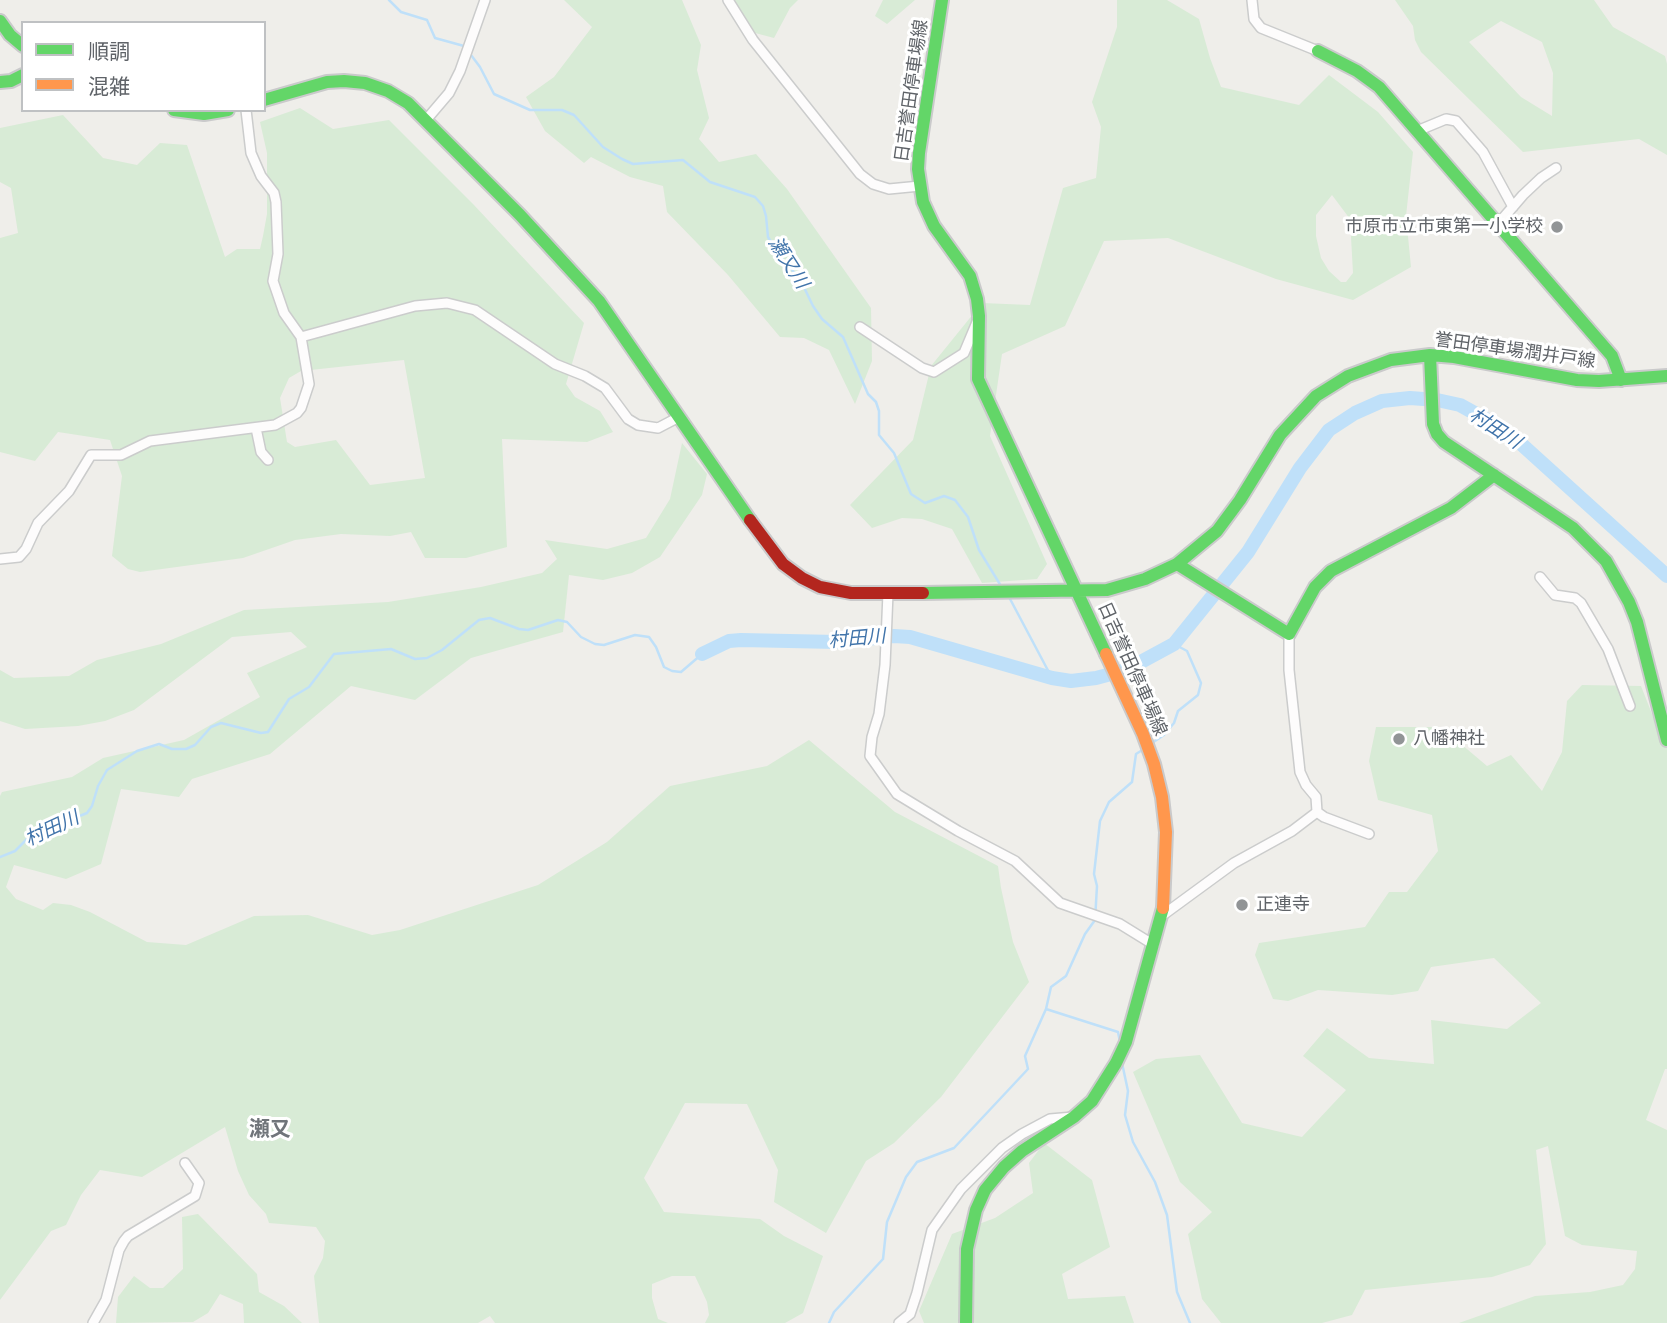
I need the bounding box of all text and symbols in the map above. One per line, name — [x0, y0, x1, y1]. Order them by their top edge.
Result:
street label: 日吉誉田停車場線 — [891, 18, 933, 164]
legend — [21, 21, 266, 112]
text: 順調 — [88, 38, 130, 65]
text: 混雑 — [88, 73, 130, 100]
place label: 市原市立市東第一小学校 — [1345, 216, 1543, 238]
marker: 市原市立市東第一小学校 — [1549, 219, 1565, 235]
water label: 瀬又川 — [763, 233, 813, 293]
street label: 誉田停車場潤井戸線 — [1433, 329, 1597, 373]
water label: 村田川 — [1465, 404, 1525, 454]
street label: 日吉誉田停車場線 — [1093, 599, 1171, 739]
water label: 村田川 — [828, 625, 886, 653]
place label: 八幡神社 — [1413, 728, 1485, 750]
marker: 八幡神社 — [1391, 731, 1407, 747]
water label: 村田川 — [21, 807, 83, 851]
place label: 正連寺 — [1256, 894, 1310, 916]
marker: 正連寺 — [1234, 897, 1250, 913]
district label: 瀬又 — [249, 1117, 291, 1143]

